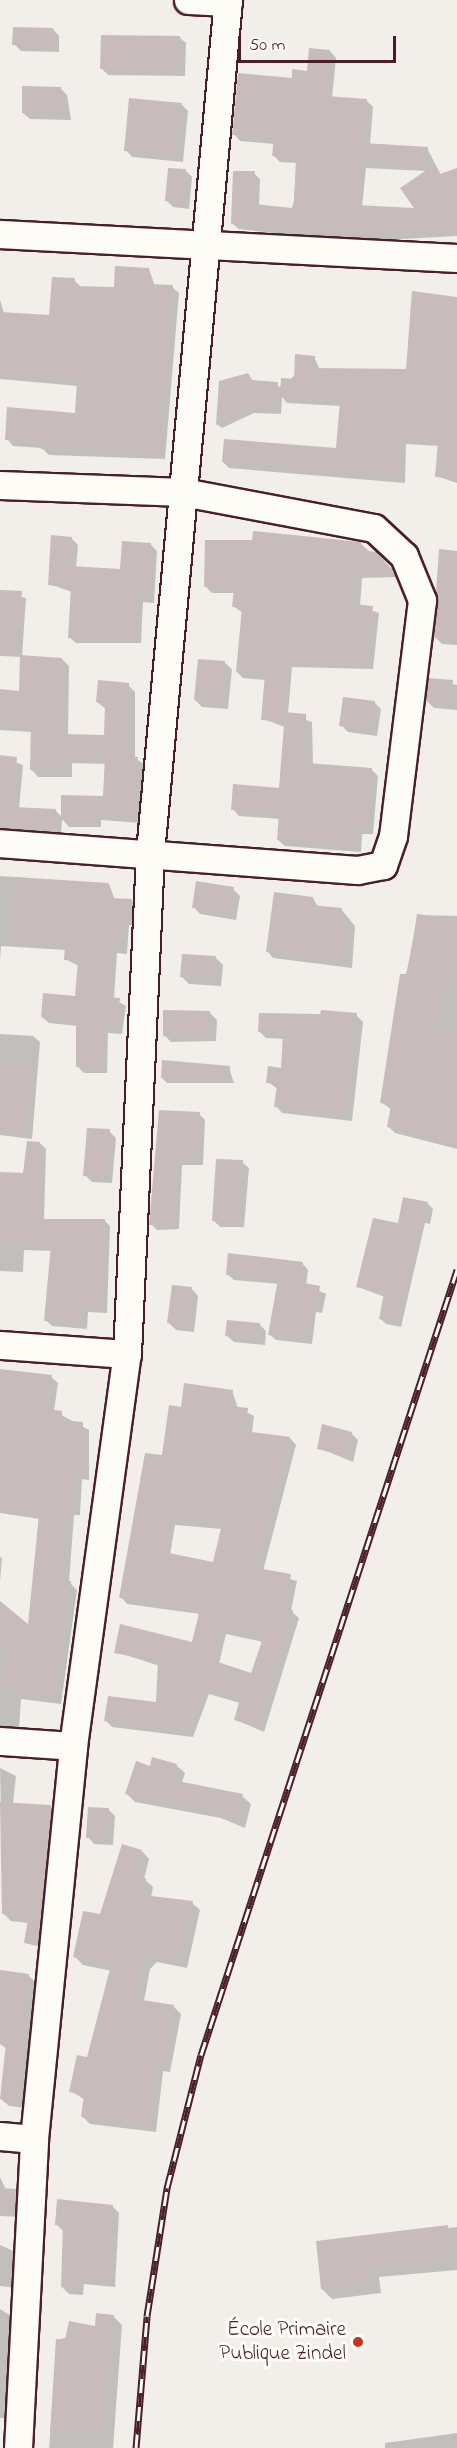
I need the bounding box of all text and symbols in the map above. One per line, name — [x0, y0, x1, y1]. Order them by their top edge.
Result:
scale bar — [241, 24, 398, 62]
text: 50 m — [249, 33, 286, 59]
place label: École Primaire Publique Zindel — [219, 2317, 346, 2367]
marker: École Primaire Publique Zindel — [351, 2335, 365, 2349]

